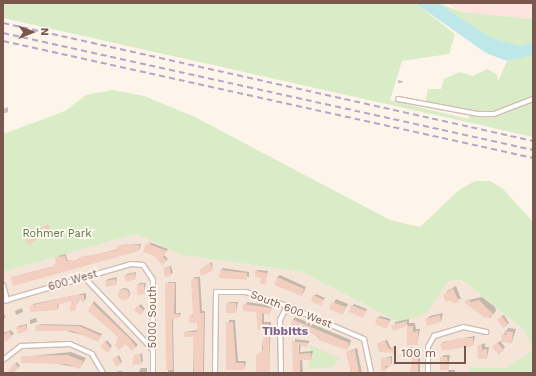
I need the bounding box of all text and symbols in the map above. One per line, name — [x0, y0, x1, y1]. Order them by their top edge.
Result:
north arrow — [12, 12, 52, 52]
text: N — [38, 28, 51, 36]
park label: Rohmer Park — [22, 227, 92, 241]
street label: 600 West — [47, 268, 99, 294]
street label: 5000 South — [146, 286, 160, 348]
street label: South 600 West — [248, 288, 334, 332]
district label: Tibbitts — [262, 325, 308, 339]
scale bar — [396, 338, 468, 364]
text: 100 m — [401, 346, 436, 360]

